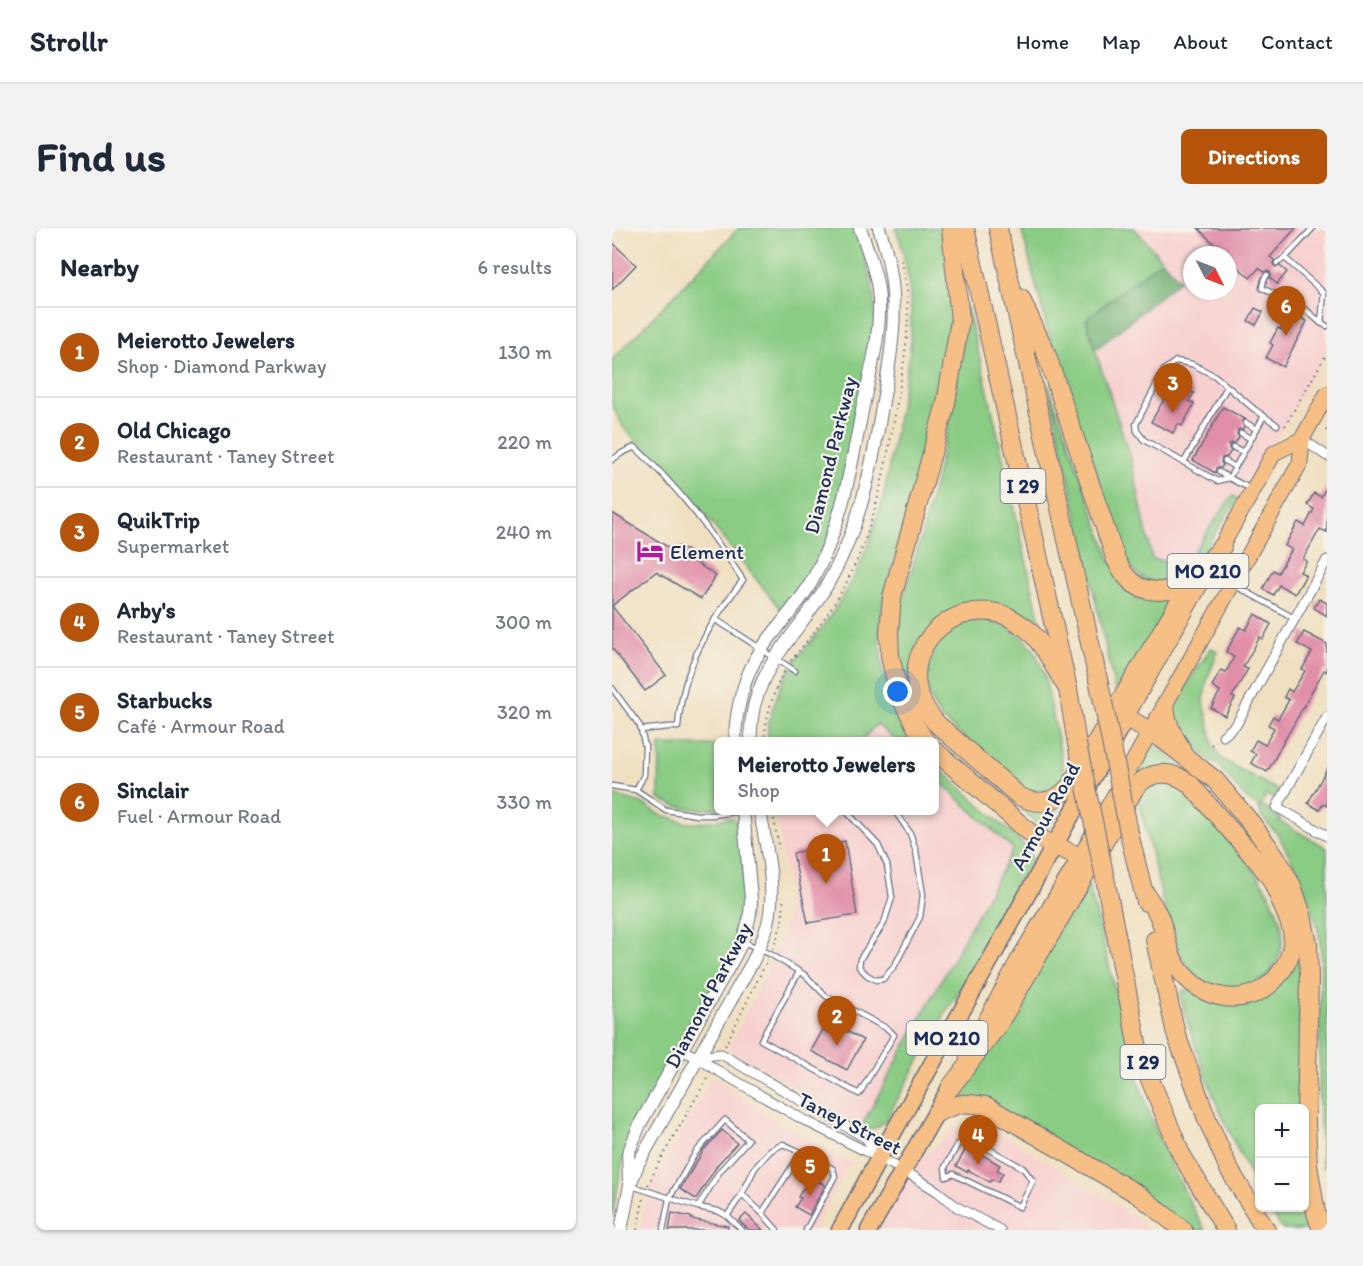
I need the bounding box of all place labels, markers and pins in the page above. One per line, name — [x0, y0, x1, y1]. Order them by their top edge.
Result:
pin: 6 — [1266, 286, 1306, 336]
pin: 3 — [1154, 364, 1192, 413]
hotel icon: Element — [635, 536, 665, 566]
place label: Element — [670, 539, 744, 564]
pin: 1 — [806, 834, 846, 884]
pin: 2 — [818, 996, 856, 1046]
pin: 4 — [958, 1116, 998, 1165]
pin: 5 — [790, 1146, 830, 1196]

